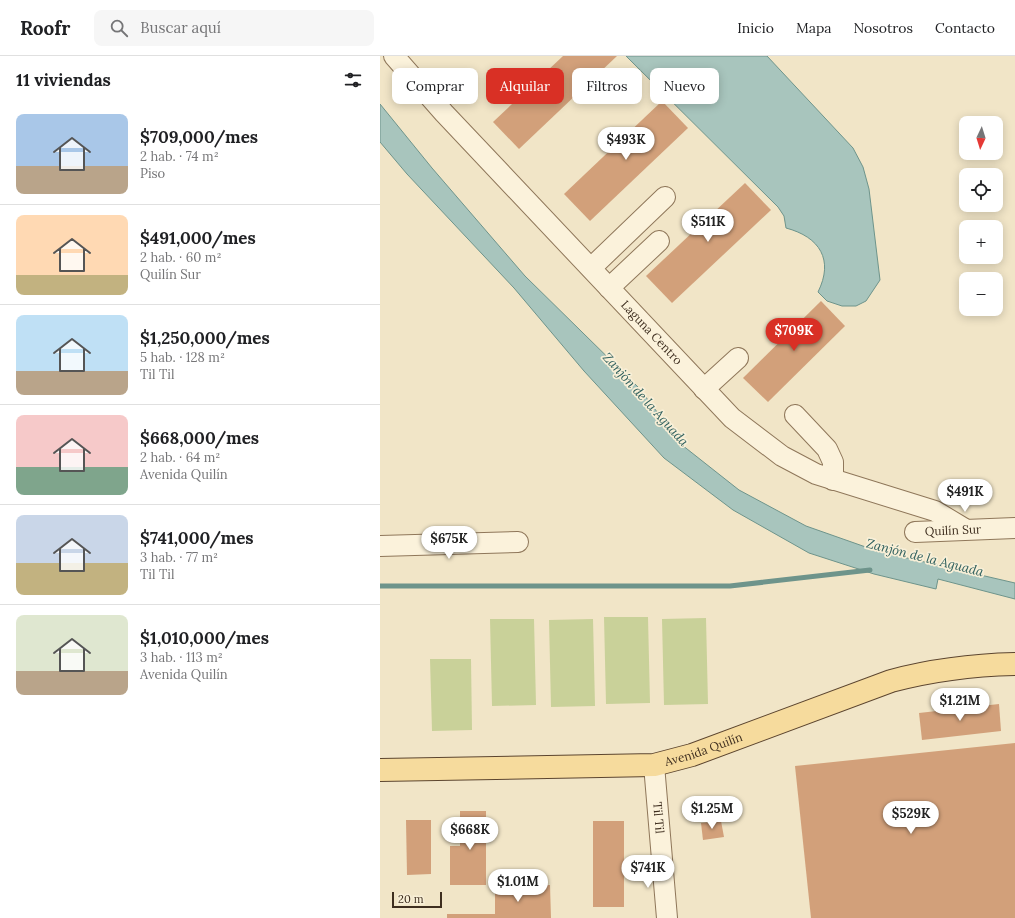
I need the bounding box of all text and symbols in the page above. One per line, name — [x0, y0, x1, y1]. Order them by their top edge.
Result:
search box — [94, 10, 374, 46]
text: Roofr — [20, 16, 70, 40]
icon: search — [108, 17, 130, 39]
text: Buscar aquí — [140, 18, 221, 37]
text: Inicio — [737, 19, 774, 37]
text: Mapa — [796, 19, 832, 37]
text: Nosotros — [854, 19, 913, 37]
text: Contacto — [935, 19, 995, 37]
chip: Comprar — [392, 68, 478, 104]
chip: Alquilar — [486, 68, 564, 104]
chip: Filtros — [572, 68, 642, 104]
chip: Nuevo — [650, 68, 719, 104]
text: 11 viviendas — [16, 69, 111, 91]
icon: filters — [342, 69, 364, 91]
north arrow — [959, 116, 1003, 160]
map controls — [959, 116, 1003, 316]
text: $709,000/mes — [140, 126, 258, 148]
pin: $493K — [598, 127, 654, 161]
icon: home — [48, 130, 96, 178]
text: $493K — [607, 131, 645, 148]
text: 2 hab. · 74 m² — [140, 148, 219, 165]
text: Piso — [140, 165, 165, 182]
button: locate — [959, 168, 1003, 212]
pin: $511K — [680, 209, 736, 243]
text: $511K — [691, 213, 725, 230]
button: + — [959, 220, 1003, 264]
text: $491,000/mes — [140, 227, 256, 249]
icon: home — [48, 231, 96, 279]
text: 2 hab. · 60 m² — [140, 249, 221, 266]
text: Quilín Sur — [140, 266, 201, 283]
button: − — [959, 272, 1003, 316]
street label: Laguna Centro — [618, 297, 686, 368]
pin: $709K — [766, 318, 822, 352]
text: $709K — [775, 322, 813, 339]
text: $1,250,000/mes — [140, 327, 270, 349]
icon: home — [48, 331, 96, 379]
text: 5 hab. · 128 m² — [140, 349, 225, 366]
water label: Zanjón de la Aguada — [599, 349, 693, 450]
text: Til Til — [140, 366, 174, 383]
text: $668,000/mes — [140, 427, 259, 449]
icon: home — [48, 431, 96, 479]
text: 2 hab. · 64 m² — [140, 449, 220, 466]
text: Avenida Quilín — [140, 466, 228, 483]
pin: $491K — [937, 479, 993, 513]
text: $491K — [947, 483, 983, 500]
street label: Quilín Sur — [925, 521, 982, 539]
pin: $675K — [421, 526, 477, 560]
text: $741,000/mes — [140, 527, 254, 549]
text: $675K — [430, 530, 468, 547]
icon: home — [48, 531, 96, 579]
water label: Zanjón de la Aguada — [865, 535, 986, 580]
text: 3 hab. · 77 m² — [140, 549, 218, 566]
text: Til Til — [140, 566, 174, 583]
text: $1,010,000/mes — [140, 627, 269, 649]
icon: home — [48, 631, 96, 679]
text: 3 hab. · 113 m² — [140, 649, 223, 666]
text: Avenida Quilín — [140, 666, 228, 683]
pin: $1.21M — [927, 688, 993, 722]
text: $1.21M — [940, 692, 980, 709]
street label: Avenida Quilín — [662, 729, 744, 769]
pin: $1.25M — [679, 796, 745, 830]
text: $1.25M — [691, 800, 733, 817]
street label: Til Til — [650, 801, 668, 834]
pin: $529K — [883, 801, 939, 835]
text: $529K — [892, 805, 930, 822]
pin: $668K — [442, 817, 498, 851]
text: $668K — [450, 821, 490, 838]
pin: $741K — [620, 855, 676, 889]
text: $741K — [630, 859, 666, 876]
pin: $1.01M — [485, 869, 551, 903]
text: $1.01M — [497, 873, 539, 890]
scale bar — [392, 890, 442, 909]
text: 20 m — [398, 892, 423, 906]

